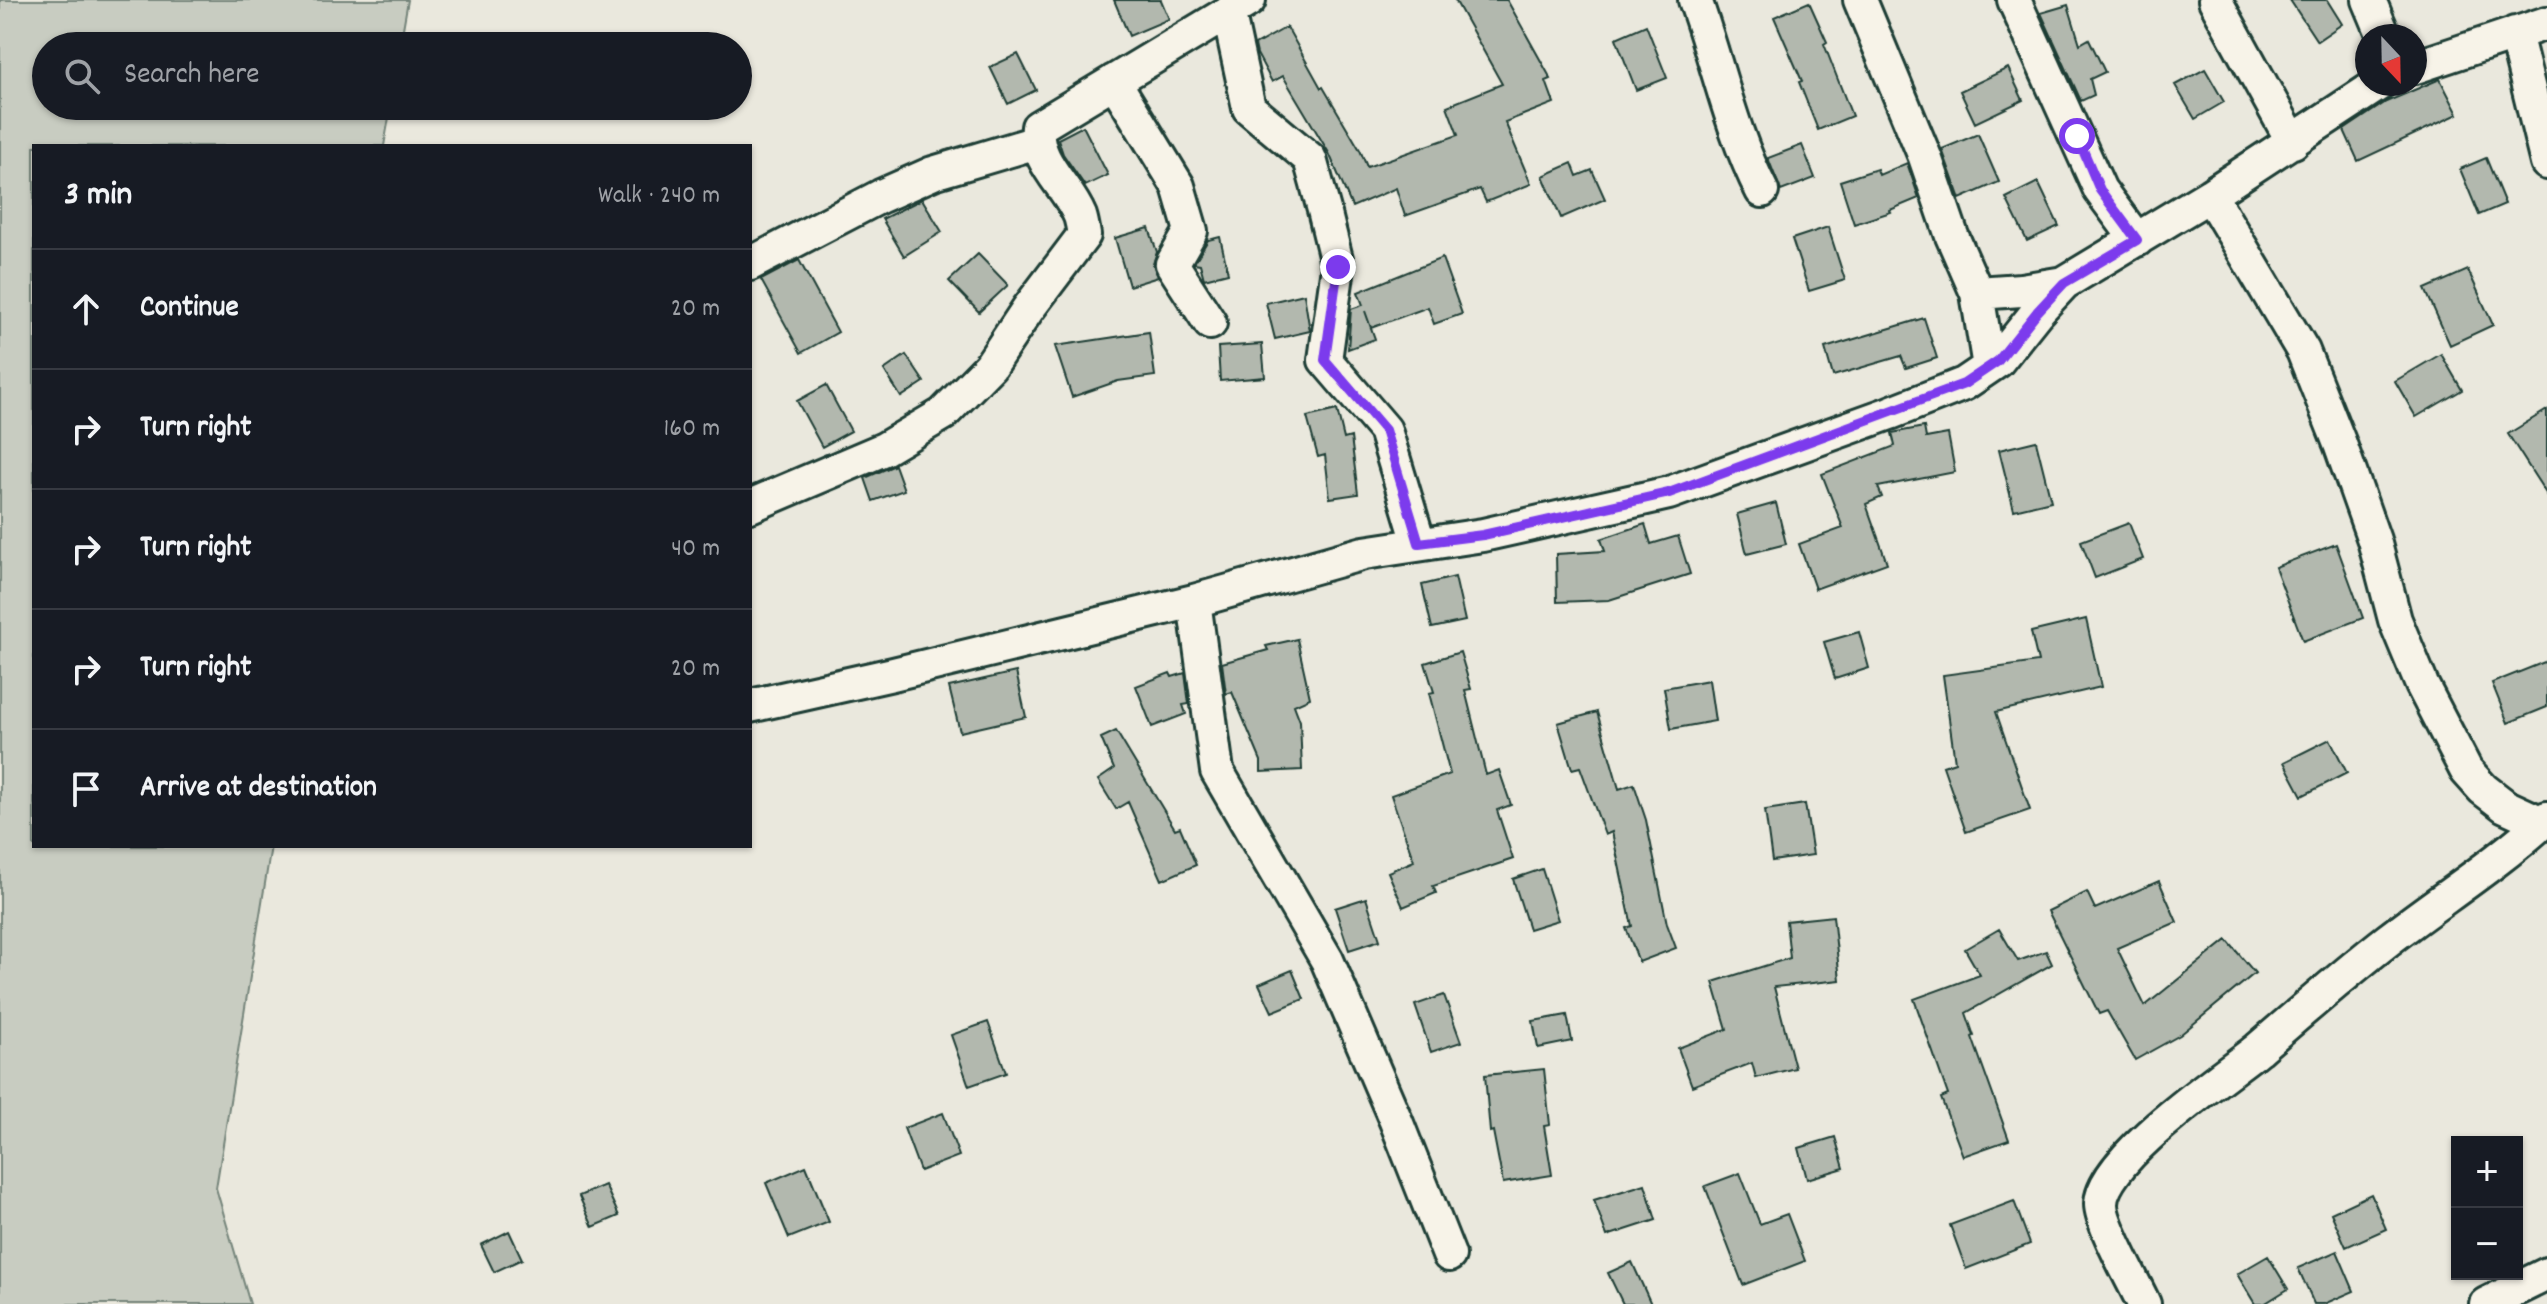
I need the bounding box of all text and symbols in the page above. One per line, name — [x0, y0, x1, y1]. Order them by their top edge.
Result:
north arrow — [2355, 24, 2427, 96]
search box — [32, 32, 752, 120]
icon: search — [60, 54, 104, 98]
text: Search here — [124, 55, 260, 98]
route start — [2059, 118, 2095, 154]
text: 3 min — [64, 172, 132, 221]
text: Walk · 240 m — [598, 178, 720, 215]
route end — [1320, 249, 1356, 285]
icon: ahead — [64, 287, 108, 331]
text: Continue — [140, 288, 239, 331]
text: 20 m — [671, 291, 720, 328]
icon: right — [64, 407, 108, 451]
text: Turn right — [140, 408, 251, 451]
text: 160 m — [664, 411, 720, 448]
icon: right — [64, 527, 108, 571]
text: Turn right — [140, 528, 251, 571]
text: 40 m — [671, 531, 720, 568]
icon: right — [64, 647, 108, 691]
text: Turn right — [140, 648, 251, 691]
text: 20 m — [671, 651, 720, 688]
icon: arrive — [64, 767, 108, 811]
text: Arrive at destination — [140, 768, 377, 811]
map controls — [2451, 1136, 2523, 1280]
button: + — [2451, 1136, 2523, 1208]
button: − — [2451, 1208, 2523, 1280]

